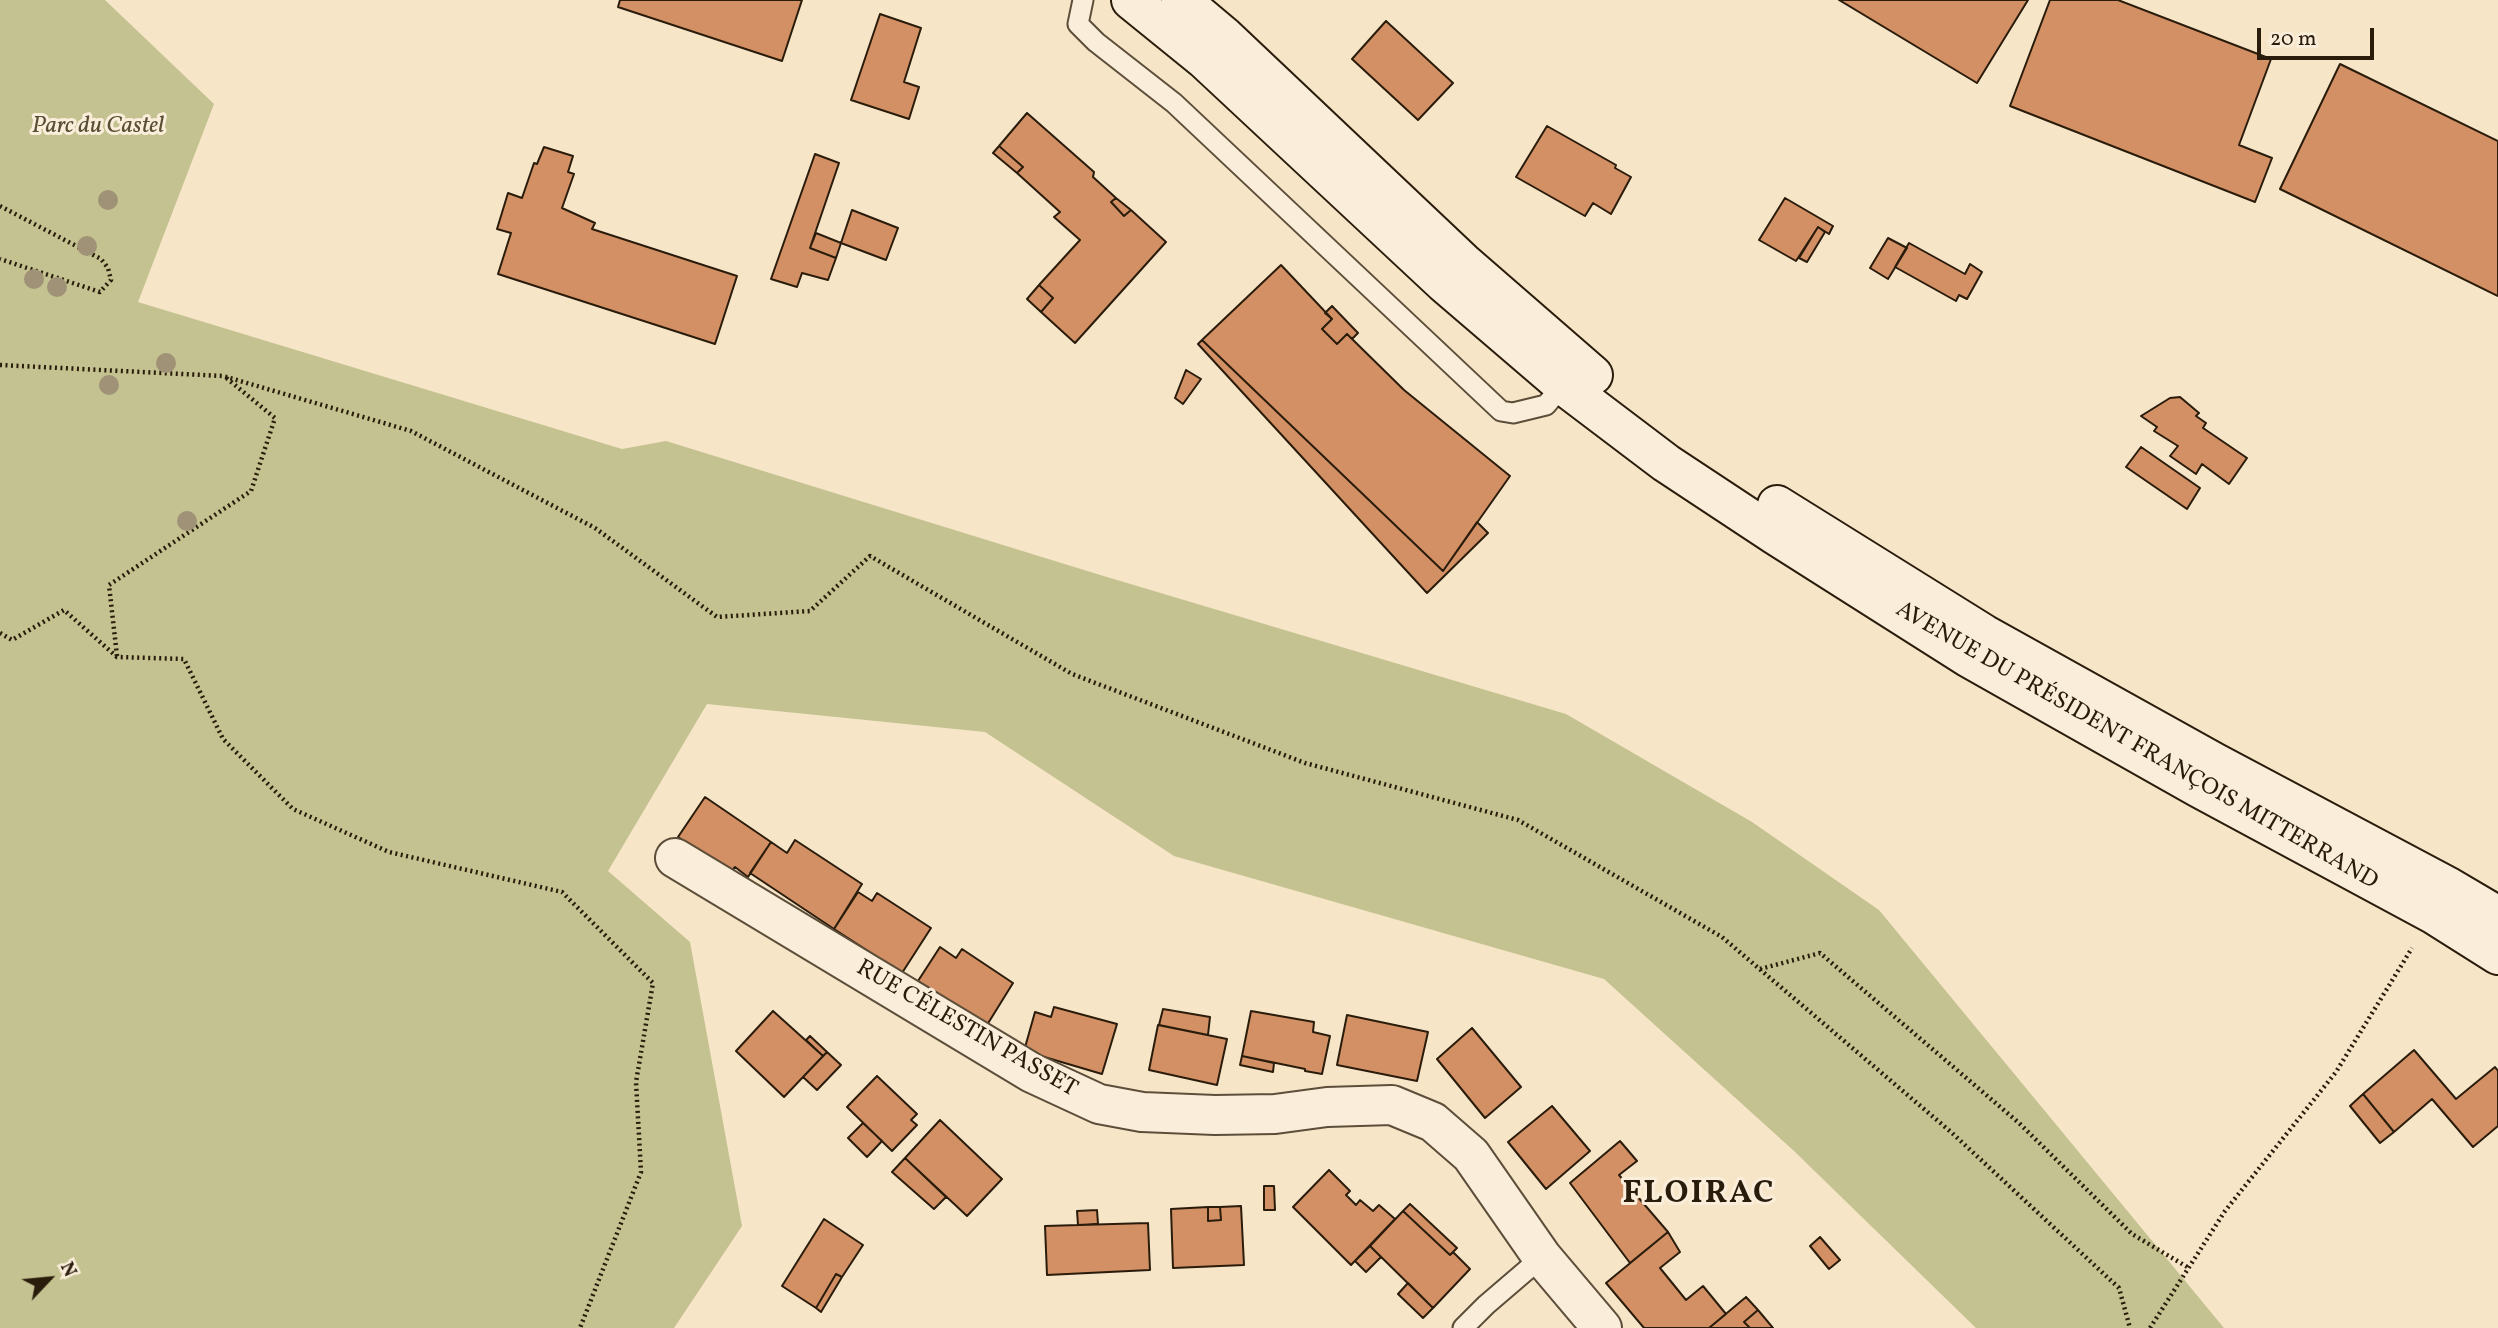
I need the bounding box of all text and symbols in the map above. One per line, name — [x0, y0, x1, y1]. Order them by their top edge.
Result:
scale bar — [2260, 14, 2377, 58]
text: 20 m — [2270, 25, 2316, 54]
park label: Parc du Castel — [32, 114, 164, 142]
street label: AVENUE DU PRÉSIDENT FRANÇOIS MITTERRAND — [1890, 597, 2382, 897]
street label: RUE CÉLESTIN PASSET — [850, 955, 1082, 1105]
district label: FLOIRAC — [1623, 1177, 1775, 1215]
north arrow — [14, 1244, 84, 1314]
text: N — [53, 1258, 83, 1282]

